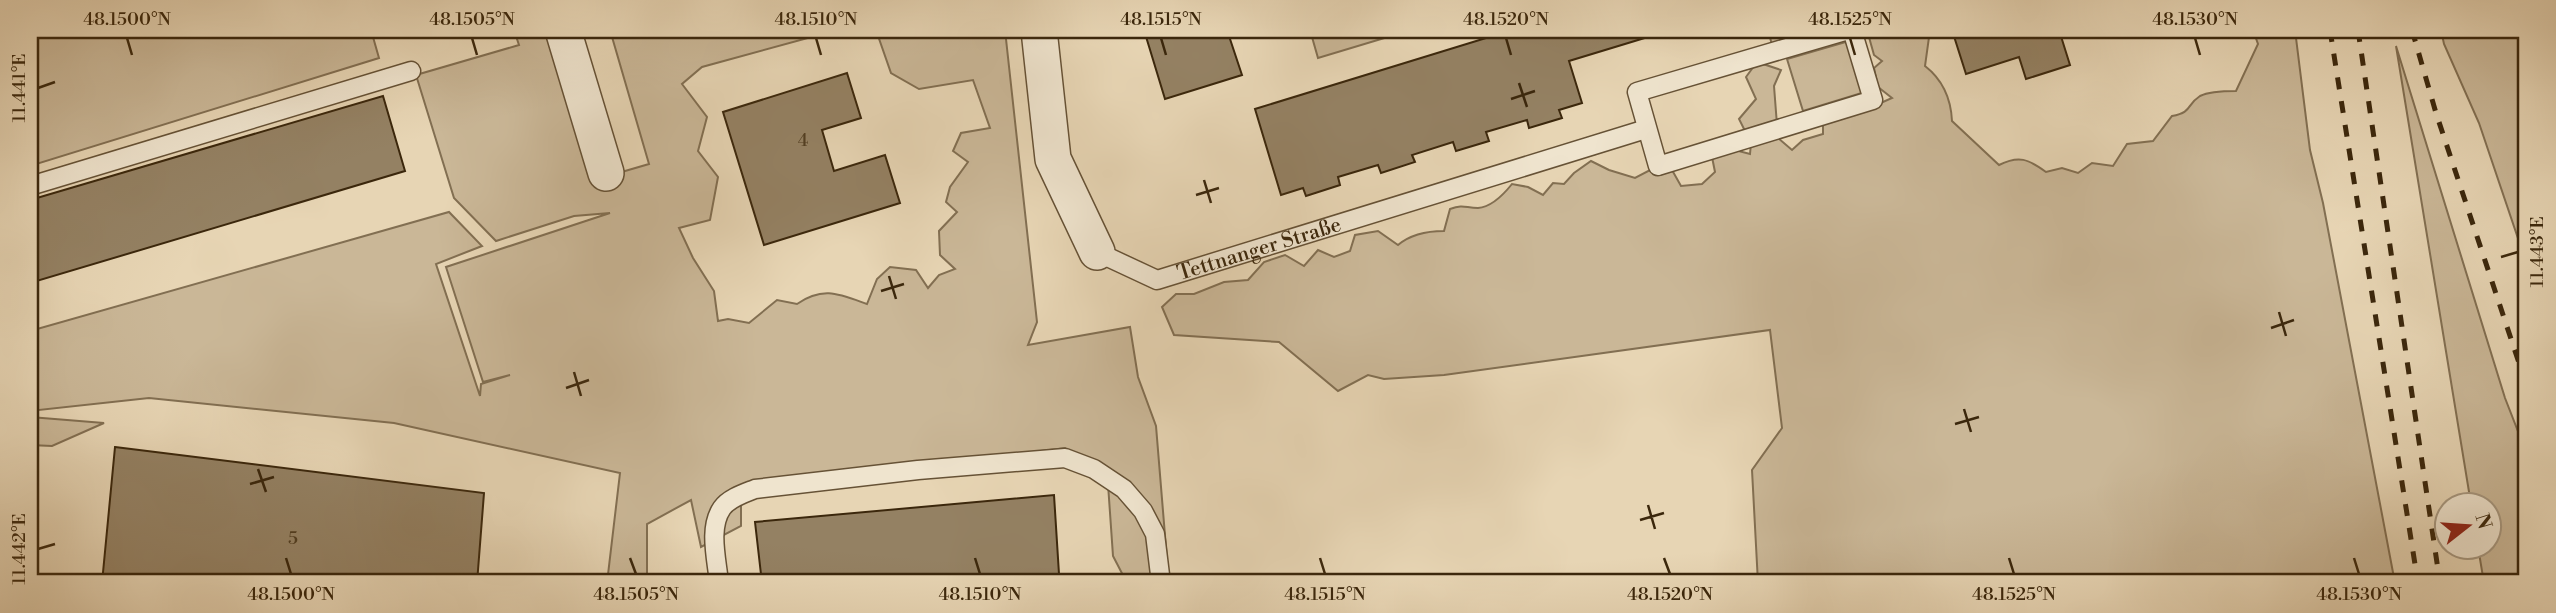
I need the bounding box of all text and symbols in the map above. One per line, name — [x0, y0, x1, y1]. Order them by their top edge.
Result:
text: 48.1500°N — [83, 8, 171, 31]
text: 48.1505°N — [429, 8, 515, 31]
text: 48.1510°N — [775, 8, 858, 31]
text: 48.1515°N — [1120, 8, 1202, 31]
text: 48.1520°N — [1463, 8, 1550, 31]
text: 48.1525°N — [1808, 8, 1893, 31]
text: 48.1530°N — [2152, 8, 2238, 31]
text: 11.441°E — [8, 54, 31, 122]
house number: 4 — [798, 129, 809, 152]
street label: Tettnanger Straße — [1174, 212, 1345, 287]
text: 11.443°E — [2526, 216, 2549, 288]
north arrow — [2434, 490, 2504, 560]
text: N — [2470, 511, 2497, 532]
text: 11.442°E — [8, 513, 31, 585]
house number: 5 — [288, 527, 298, 550]
text: 48.1500°N — [247, 583, 335, 606]
text: 48.1505°N — [593, 583, 679, 606]
text: 48.1510°N — [939, 583, 1022, 606]
text: 48.1515°N — [1284, 583, 1366, 606]
text: 48.1520°N — [1627, 583, 1714, 606]
text: 48.1525°N — [1972, 583, 2057, 606]
text: 48.1530°N — [2316, 583, 2402, 606]

